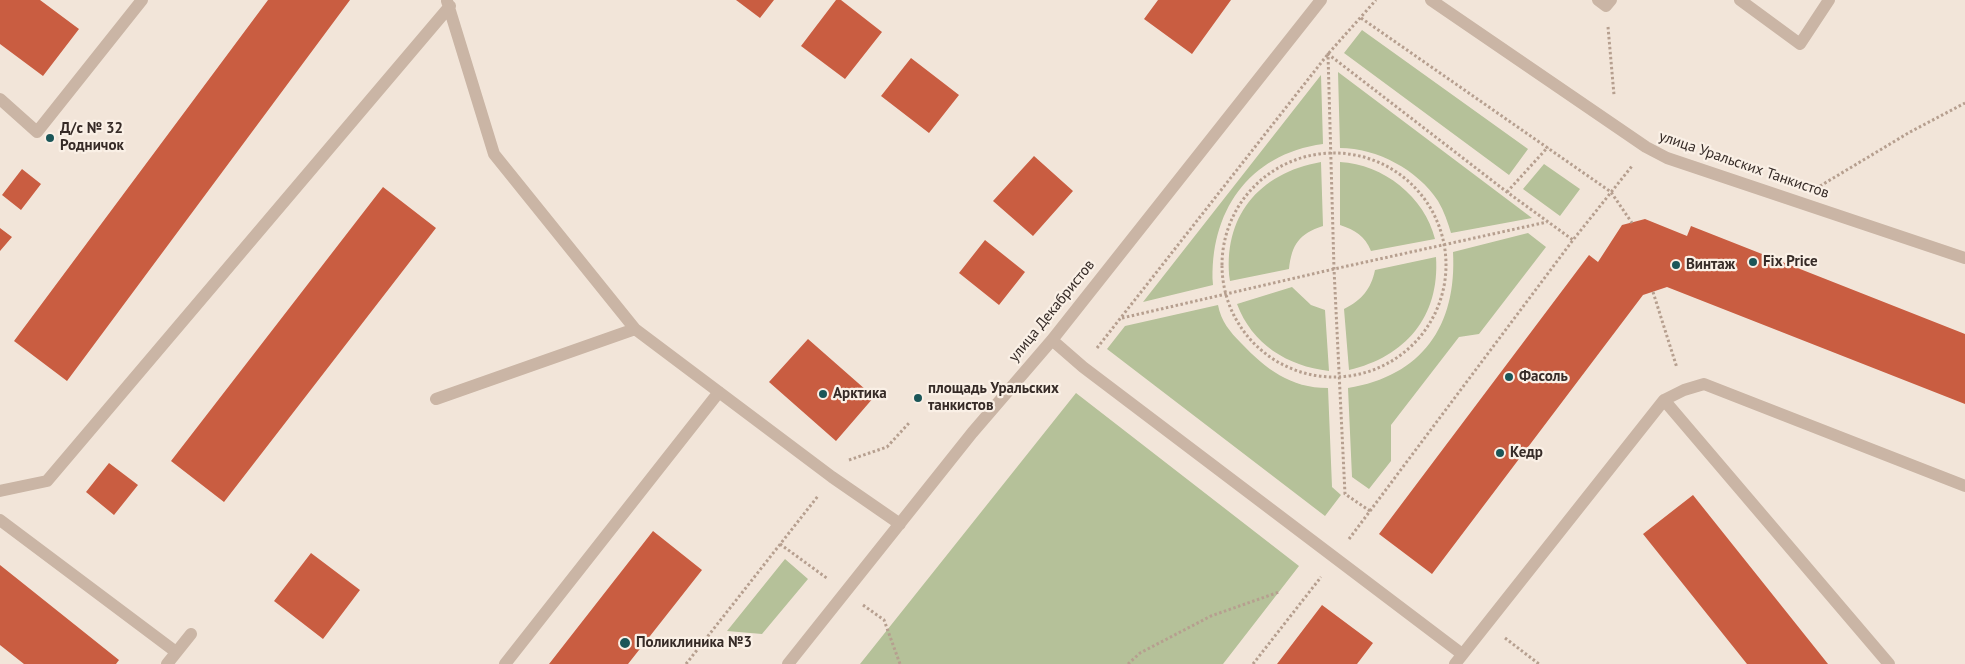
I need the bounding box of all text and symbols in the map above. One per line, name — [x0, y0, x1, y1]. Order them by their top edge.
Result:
place label: Д/с № 32 Родничок — [60, 120, 124, 155]
street label: улица Уральских Танкистов — [1657, 127, 1831, 203]
marker: Д/с № 32 Родничок — [44, 132, 56, 144]
place label: Fix Price — [1763, 253, 1818, 271]
street label: улица Декабристов — [1005, 256, 1099, 366]
place label: Винтаж — [1686, 256, 1735, 274]
marker: Fix Price — [1747, 256, 1759, 268]
marker: Винтаж — [1670, 259, 1682, 271]
place label: Фасоль — [1519, 368, 1568, 386]
marker: Фасоль — [1503, 371, 1515, 383]
place label: площадь Уральских танкистов — [928, 380, 1059, 415]
place label: Арктика — [833, 385, 887, 403]
marker: Арктика — [817, 388, 829, 400]
marker: площадь Уральских танкистов — [912, 392, 924, 404]
place label: Кедр — [1510, 444, 1543, 462]
marker: Кедр — [1494, 447, 1506, 459]
place label: Поликлиника №3 — [636, 634, 752, 652]
marker: Поликлиника №3 — [618, 636, 632, 650]

